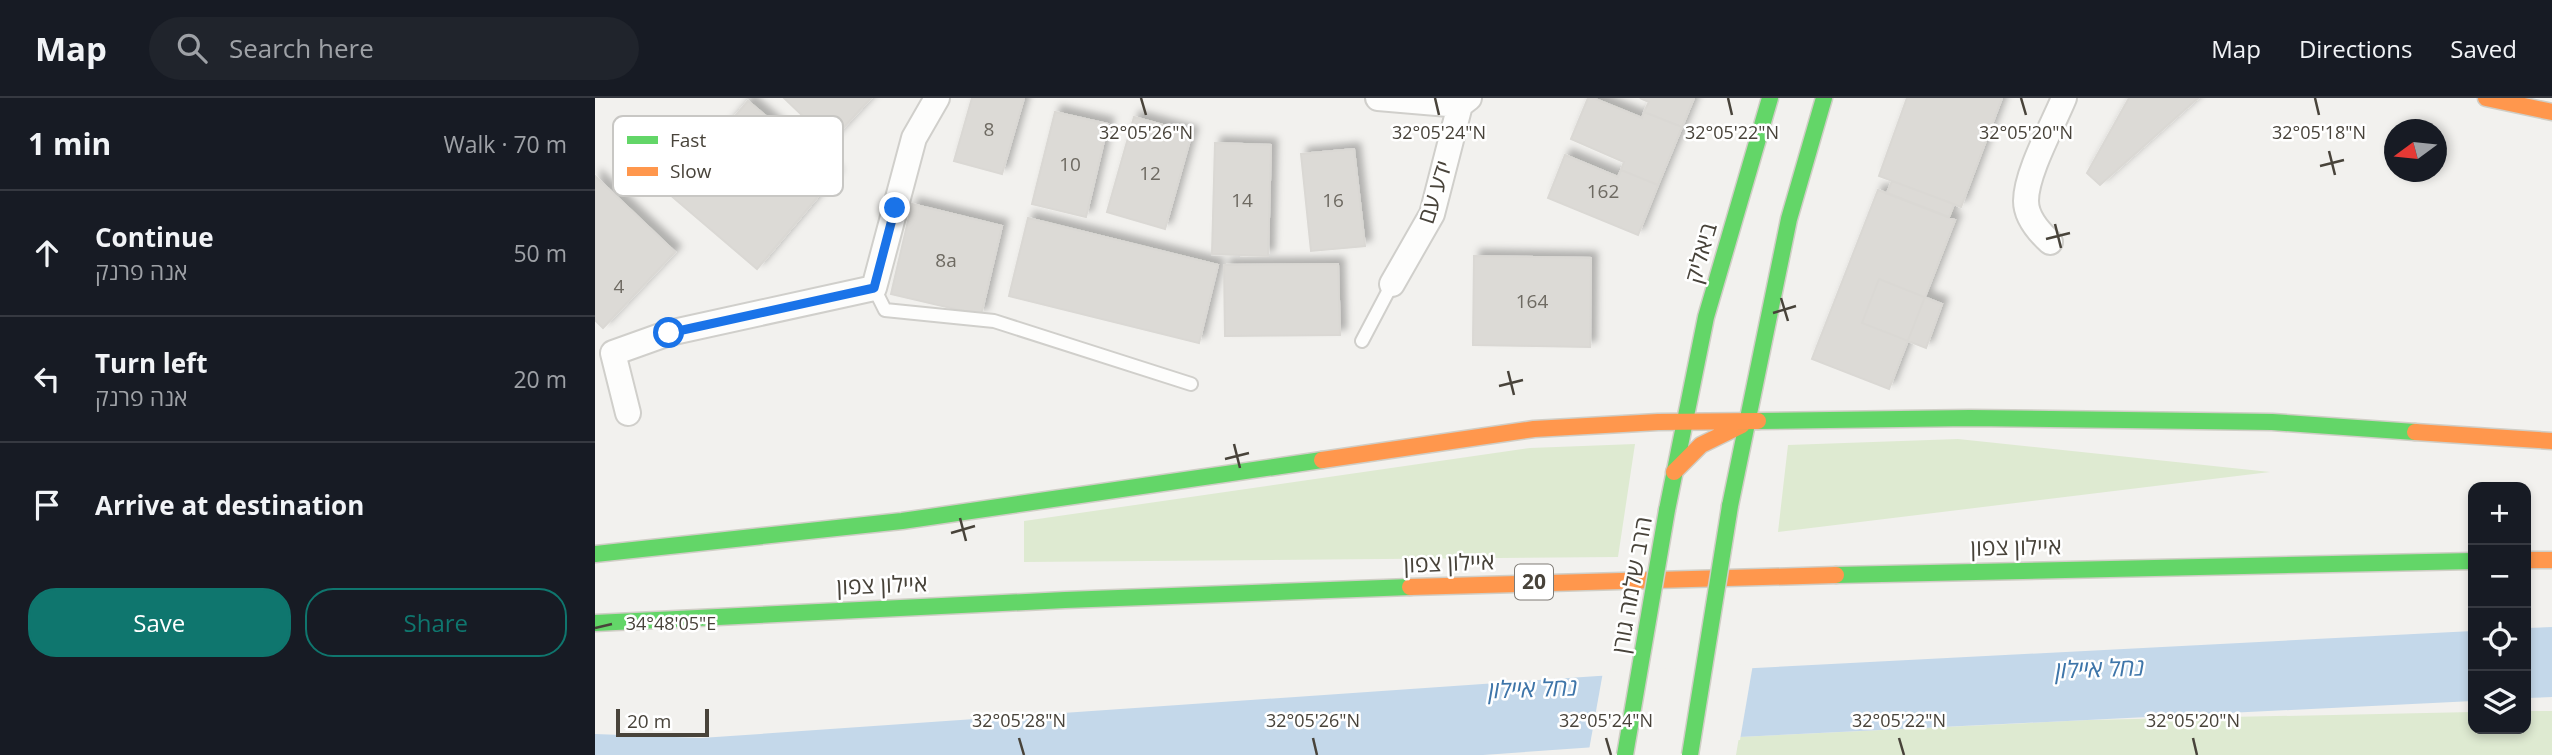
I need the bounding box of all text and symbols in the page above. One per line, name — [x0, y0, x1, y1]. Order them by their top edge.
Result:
search box — [149, 17, 639, 80]
text: Map — [35, 26, 107, 71]
icon: search — [173, 29, 211, 67]
text: Search here — [229, 30, 374, 66]
text: Map — [2211, 32, 2261, 65]
text: Directions — [2299, 32, 2412, 65]
text: Saved — [2450, 32, 2517, 65]
legend — [613, 116, 843, 196]
house number: 8 — [984, 116, 994, 142]
north arrow — [2384, 119, 2447, 182]
text: 32°05'26"N — [1099, 120, 1193, 144]
text: 32°05'24"N — [1392, 120, 1486, 144]
text: 32°05'22"N — [1685, 120, 1779, 144]
text: 32°05'20"N — [1979, 120, 2073, 144]
text: 32°05'18"N — [2272, 120, 2366, 144]
text: 1 min — [28, 123, 111, 164]
text: Fast — [670, 127, 706, 153]
text: Walk · 70 m — [444, 128, 567, 160]
house number: 10 — [1059, 151, 1081, 177]
street label: ידע עם — [1409, 156, 1459, 227]
text: Slow — [670, 158, 712, 184]
house number: 12 — [1139, 160, 1161, 186]
house number: 162 — [1587, 178, 1619, 204]
house number: 14 — [1231, 187, 1253, 213]
house number: 16 — [1322, 187, 1344, 213]
route end — [879, 192, 910, 223]
text: Continue — [95, 219, 214, 255]
street label: ביאליק — [1676, 219, 1724, 287]
icon: ahead — [28, 234, 66, 272]
text: 50 m — [513, 237, 567, 269]
house number: 8a — [935, 247, 957, 273]
text: אנה פרנק — [95, 255, 188, 287]
house number: 4 — [614, 273, 625, 299]
house number: 164 — [1516, 288, 1548, 314]
route start — [653, 317, 684, 348]
text: Turn left — [95, 345, 207, 381]
icon: left — [28, 360, 66, 398]
text: 20 m — [513, 363, 567, 395]
text: אנה פרנק — [95, 381, 188, 413]
map controls — [2468, 482, 2531, 734]
button: + — [2468, 482, 2531, 545]
icon: arrive — [28, 486, 66, 524]
text: Arrive at destination — [95, 487, 364, 523]
street label: הרב שלמה גורן — [1603, 514, 1659, 656]
street label: איילון צפון — [1970, 529, 2062, 563]
street label: איילון צפון — [1403, 544, 1495, 580]
button: − — [2468, 545, 2531, 608]
road number: 20 — [1515, 564, 1553, 600]
street label: איילון צפון — [836, 566, 928, 602]
button: Save — [28, 588, 291, 657]
button: Share — [305, 588, 567, 657]
button: locate — [2468, 608, 2531, 671]
text: 34°48'05"E — [626, 611, 716, 635]
water label: נחל איילון — [2053, 649, 2145, 686]
water label: נחל איילון — [1486, 669, 1578, 706]
button: layers — [2468, 671, 2531, 734]
scale bar — [616, 706, 709, 738]
text: 20 m — [627, 708, 671, 734]
text: 32°05'28"N — [972, 708, 1066, 732]
text: 32°05'26"N — [1266, 708, 1360, 732]
text: 32°05'24"N — [1559, 708, 1653, 732]
text: 32°05'22"N — [1852, 708, 1946, 732]
text: 32°05'20"N — [2146, 708, 2240, 732]

